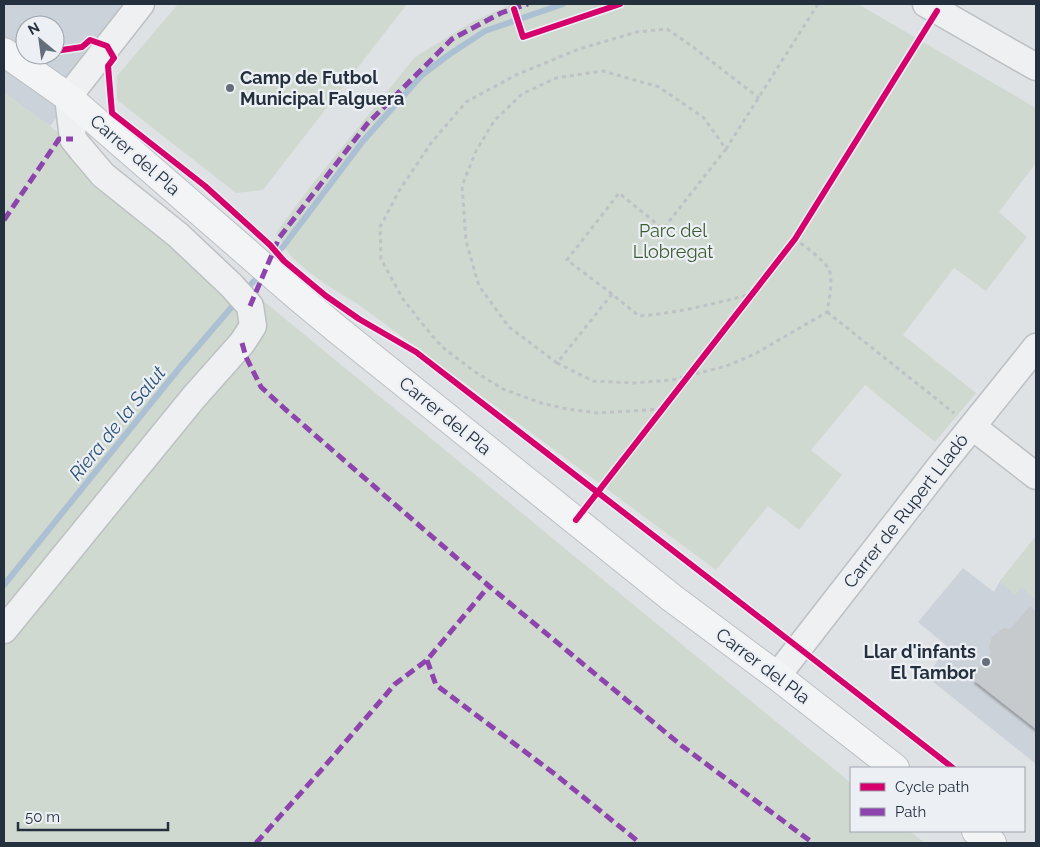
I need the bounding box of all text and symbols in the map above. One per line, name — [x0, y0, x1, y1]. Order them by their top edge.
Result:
north arrow — [15, 15, 65, 65]
text: N — [25, 19, 42, 38]
place label: Camp de Futbol Municipal Falguera — [240, 67, 404, 109]
marker: Camp de Futbol Municipal Falguera — [224, 82, 236, 94]
street label: Carrer del Pla — [86, 110, 185, 199]
park label: Parc del Llobregat — [633, 220, 713, 262]
water label: Riera de la Salut — [64, 361, 170, 484]
street label: Carrer del Pla — [395, 372, 496, 459]
street label: Carrer de Rupert Lladó — [839, 429, 973, 592]
street label: Carrer del Pla — [712, 623, 814, 708]
place label: Llar d'infants El Tambor — [864, 641, 976, 683]
marker: Llar d'infants El Tambor — [980, 656, 992, 668]
legend — [850, 767, 1025, 832]
text: Cycle path — [895, 778, 969, 796]
scale bar — [18, 800, 168, 832]
text: Path — [895, 803, 926, 821]
text: 50 m — [25, 808, 60, 826]

